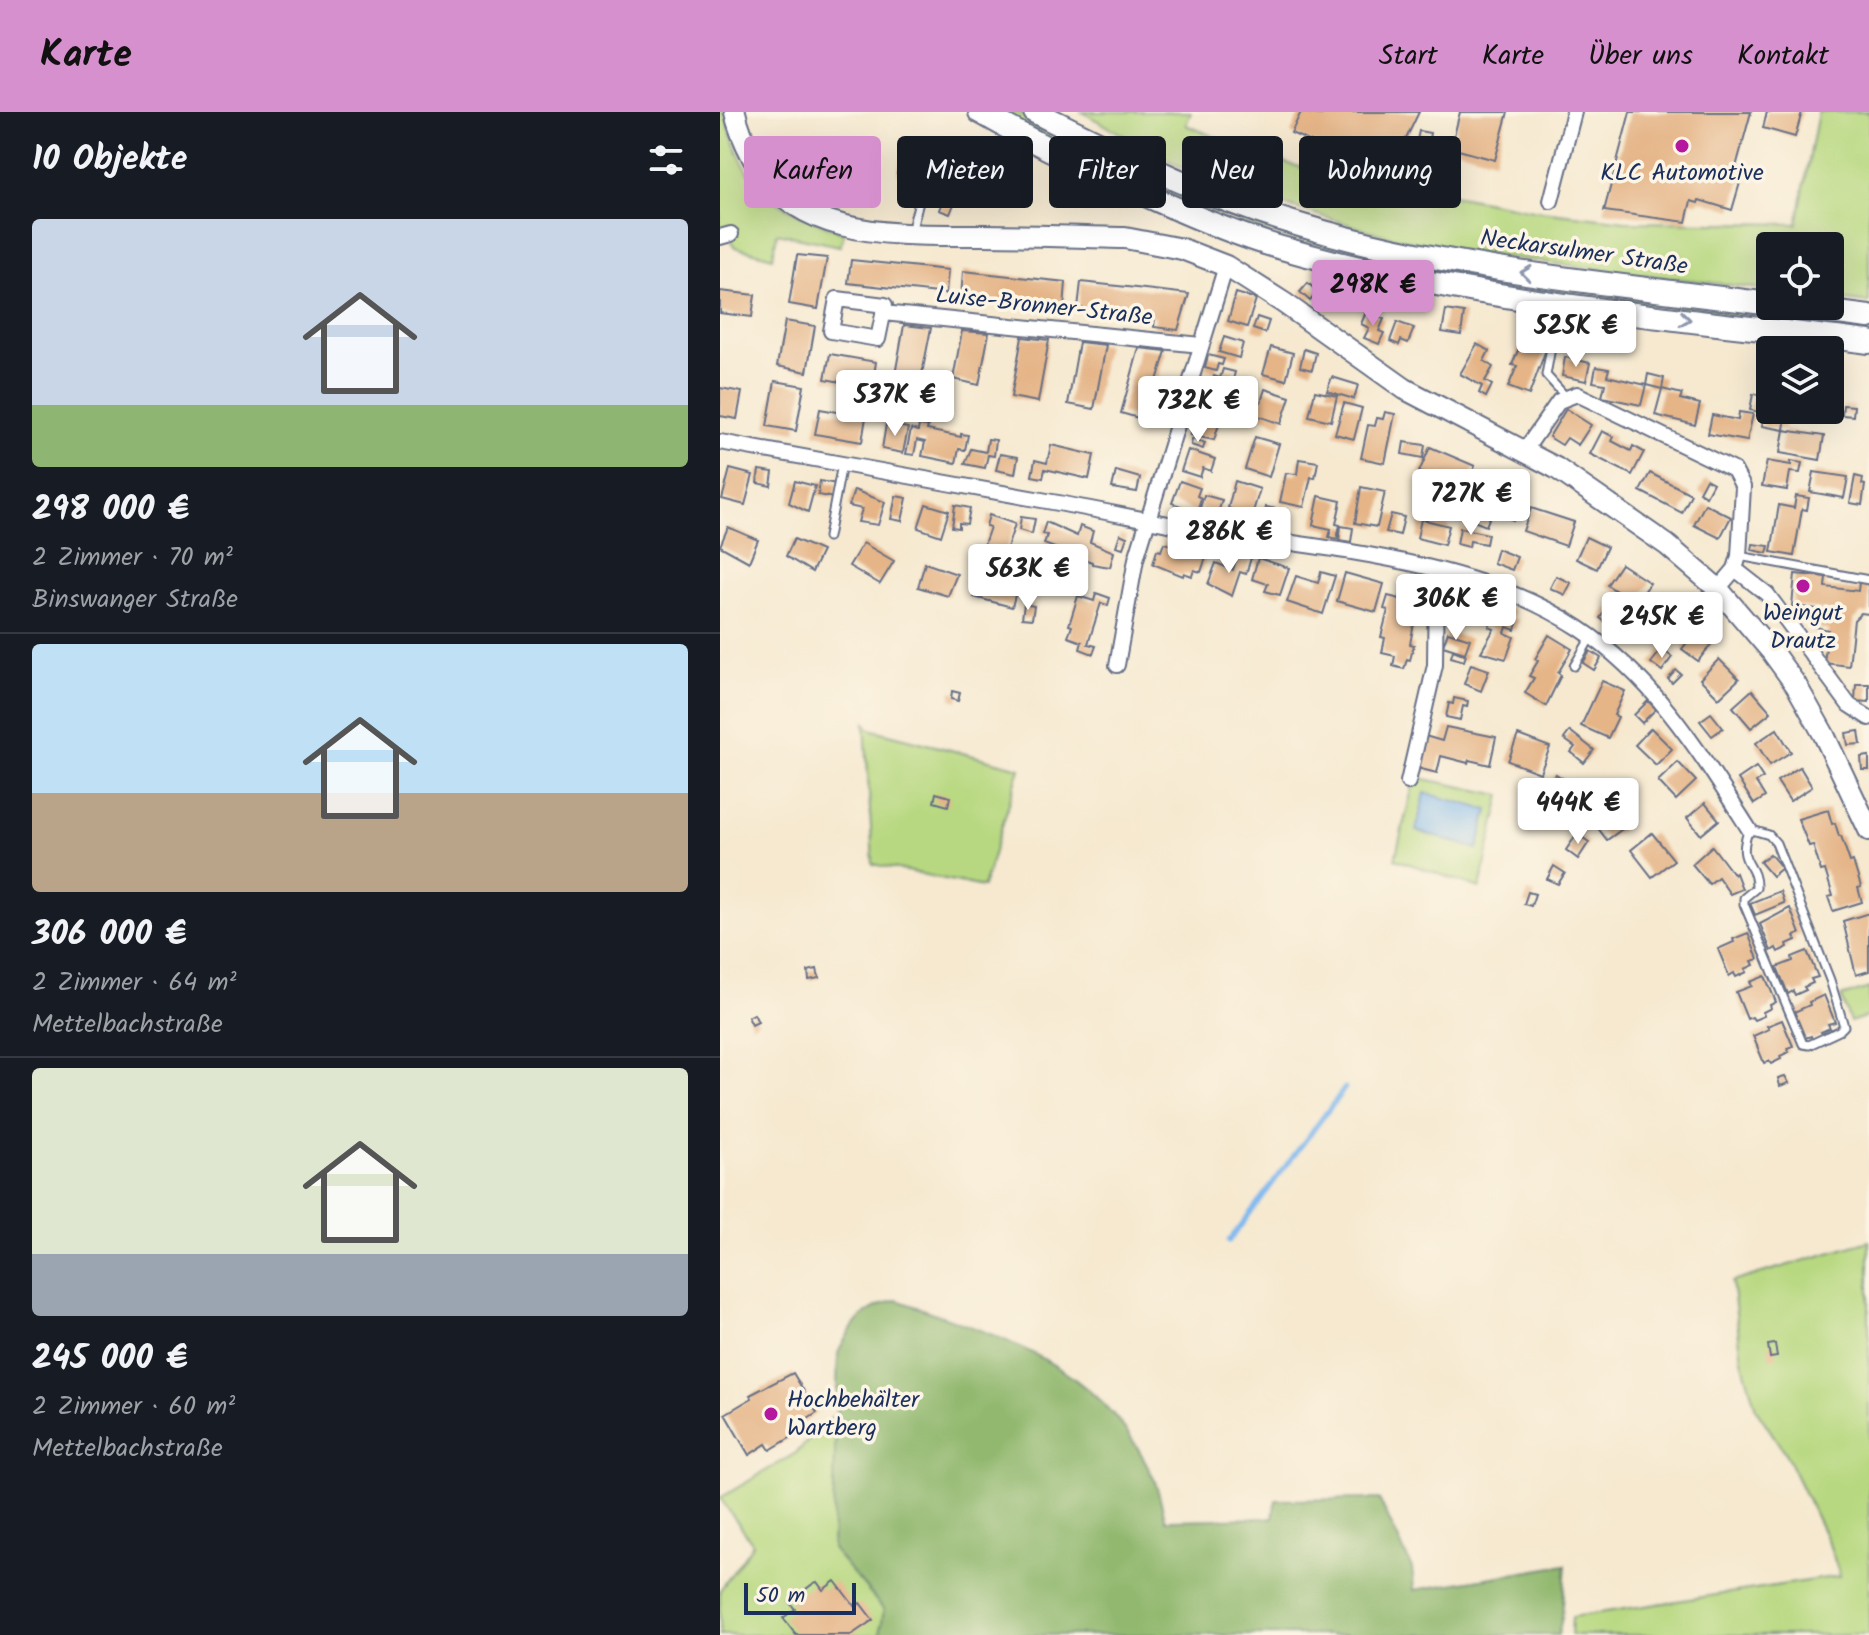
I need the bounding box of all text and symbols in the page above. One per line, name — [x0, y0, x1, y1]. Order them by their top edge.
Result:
text: Karte — [40, 26, 132, 86]
text: Start — [1379, 34, 1438, 79]
text: Karte — [1482, 34, 1544, 79]
text: Über uns — [1588, 34, 1693, 79]
text: Kontakt — [1737, 34, 1829, 79]
text: 10 Objekte — [32, 133, 187, 187]
chip: Kaufen — [744, 136, 881, 208]
chip: Mieten — [897, 136, 1033, 208]
chip: Filter — [1049, 136, 1166, 208]
chip: Neu — [1182, 136, 1283, 208]
chip: Wohnung — [1299, 136, 1461, 208]
marker: KLC Automotive — [1673, 137, 1691, 155]
icon: filters — [644, 138, 688, 182]
place label: KLC Automotive — [1600, 154, 1764, 193]
street label: Neckarsulmer Straße — [1478, 219, 1691, 287]
map controls — [1756, 232, 1844, 424]
button: locate — [1756, 232, 1844, 320]
pin: 298K € — [1308, 260, 1438, 328]
one-way arrow — [1519, 264, 1532, 281]
text: 298K € — [1330, 265, 1416, 307]
icon: home — [288, 271, 432, 415]
street label: Luise-Bronner-Straße — [934, 276, 1155, 338]
pin: 525K € — [1511, 301, 1641, 369]
text: 525K € — [1534, 306, 1618, 348]
one-way arrow — [1679, 310, 1692, 327]
button: layers — [1756, 336, 1844, 424]
pin: 537K € — [830, 370, 960, 438]
text: 537K € — [854, 375, 936, 417]
pin: 732K € — [1133, 376, 1263, 444]
text: 732K € — [1156, 381, 1240, 423]
pin: 727K € — [1406, 469, 1536, 537]
text: 727K € — [1430, 474, 1512, 516]
text: 298 000 € — [32, 483, 189, 537]
pin: 286K € — [1164, 507, 1294, 575]
text: 286K € — [1186, 512, 1272, 554]
text: 2 Zimmer · 70 m² — [32, 537, 233, 579]
pin: 563K € — [963, 544, 1093, 612]
text: 563K € — [986, 549, 1070, 591]
pin: 306K € — [1391, 574, 1521, 642]
marker: Weingut Drautz — [1794, 577, 1812, 595]
text: Binswanger Straße — [32, 579, 238, 621]
text: 306K € — [1414, 579, 1498, 621]
pin: 245K € — [1597, 592, 1727, 660]
place label: Weingut Drautz — [1763, 594, 1844, 661]
text: 245K € — [1620, 597, 1704, 639]
icon: home — [288, 696, 432, 840]
pin: 444K € — [1513, 778, 1643, 846]
text: 444K € — [1536, 783, 1620, 825]
text: 306 000 € — [32, 908, 187, 962]
text: 2 Zimmer · 64 m² — [32, 962, 236, 1004]
text: Mettelbachstraße — [32, 1004, 223, 1046]
icon: home — [288, 1120, 432, 1264]
text: 245 000 € — [32, 1332, 188, 1386]
place label: Hochbehälter Wartberg — [787, 1381, 921, 1448]
text: 2 Zimmer · 60 m² — [32, 1386, 235, 1428]
marker: Hochbehälter Wartberg — [762, 1405, 780, 1423]
text: Mettelbachstraße — [32, 1428, 223, 1470]
scale bar — [744, 1579, 856, 1615]
text: 50 m — [756, 1579, 805, 1614]

